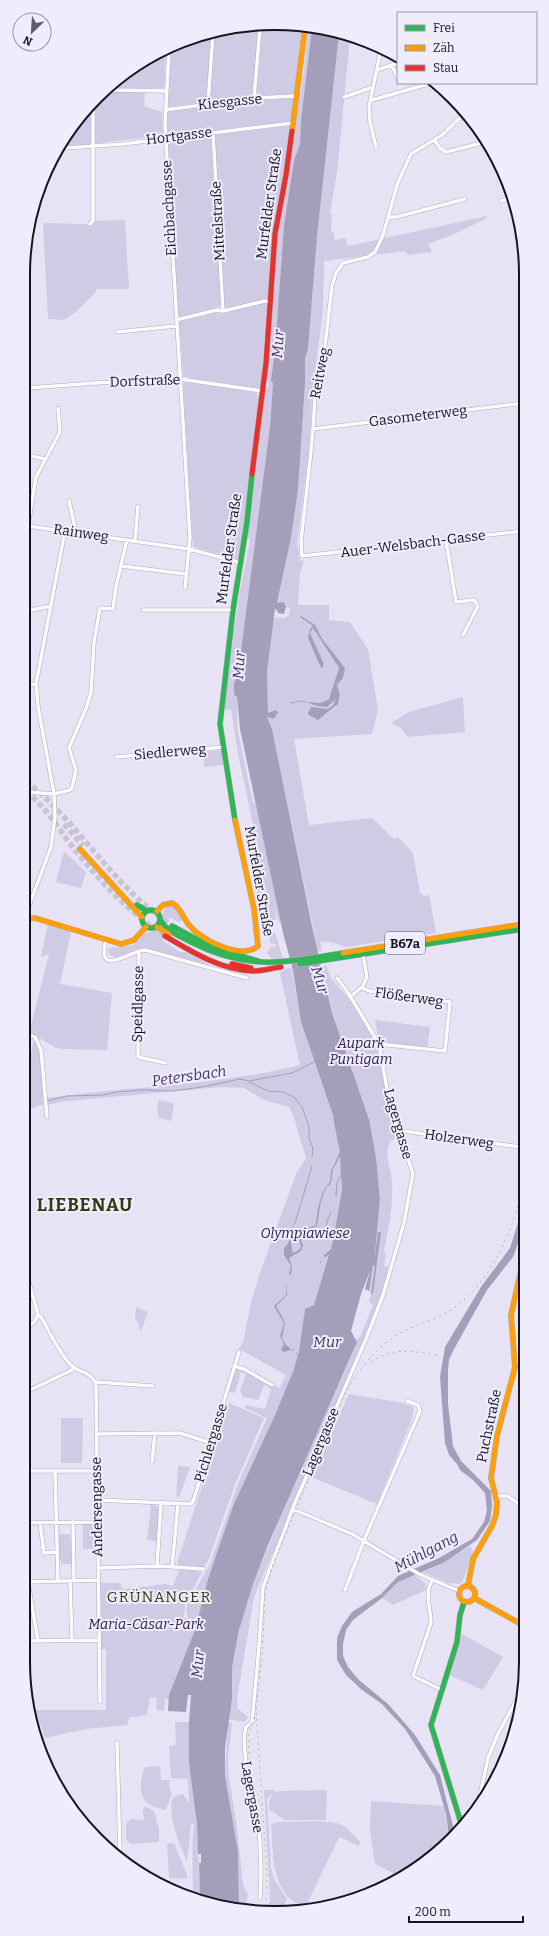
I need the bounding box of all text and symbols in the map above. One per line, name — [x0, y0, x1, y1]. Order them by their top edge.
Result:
north arrow — [12, 12, 52, 52]
legend — [397, 12, 537, 84]
text: Frei — [433, 21, 455, 35]
text: N — [21, 33, 35, 48]
text: Zäh — [433, 41, 455, 55]
text: Stau — [433, 61, 459, 75]
street label: Kiesgasse — [197, 90, 263, 114]
street label: Hortgasse — [145, 124, 213, 148]
street label: Murfelder Straße — [253, 147, 285, 261]
street label: Eichbachgasse — [158, 160, 180, 256]
street label: Mittelstraße — [207, 181, 229, 261]
water label: Mur — [268, 328, 288, 359]
street label: Reitweg — [307, 346, 333, 400]
street label: Dorfstraße — [109, 371, 181, 391]
street label: Gasometerweg — [368, 402, 468, 430]
street label: Murfelder Straße — [213, 492, 245, 606]
street label: Rainweg — [52, 521, 110, 545]
street label: Auer-Welsbach-Gasse — [340, 527, 486, 561]
water label: Mur — [229, 649, 249, 680]
street label: Siedlerweg — [133, 740, 207, 764]
street label: Murfelder Straße — [241, 824, 277, 938]
road number: B67a — [385, 932, 425, 954]
water label: Mur — [307, 964, 333, 997]
street label: Speidlgasse — [129, 965, 147, 1043]
street label: Flößerweg — [374, 984, 445, 1010]
park label: Aupark Puntigam — [330, 1035, 392, 1068]
water label: Petersbach — [151, 1062, 227, 1090]
street label: Lagergasse — [380, 1087, 416, 1161]
street label: Holzerweg — [423, 1126, 495, 1152]
district label: LIEBENAU — [37, 1194, 133, 1216]
park label: Olympiawiese — [260, 1225, 350, 1242]
water label: Mur — [313, 1333, 342, 1351]
street label: Puchstraße — [473, 1388, 505, 1464]
street label: Pichlergasse — [191, 1401, 231, 1485]
street label: Lagergasse — [299, 1405, 343, 1479]
street label: Andersengasse — [88, 1457, 106, 1557]
water label: Mühlgang — [391, 1528, 461, 1576]
district label: GRÜNANGER — [107, 1588, 211, 1606]
park label: Maria-Cäsar-Park — [88, 1616, 204, 1633]
water label: Mur — [188, 1648, 209, 1679]
street label: Lagergasse — [237, 1760, 267, 1834]
scale bar — [409, 1898, 523, 1924]
text: 200 m — [415, 1905, 451, 1919]

